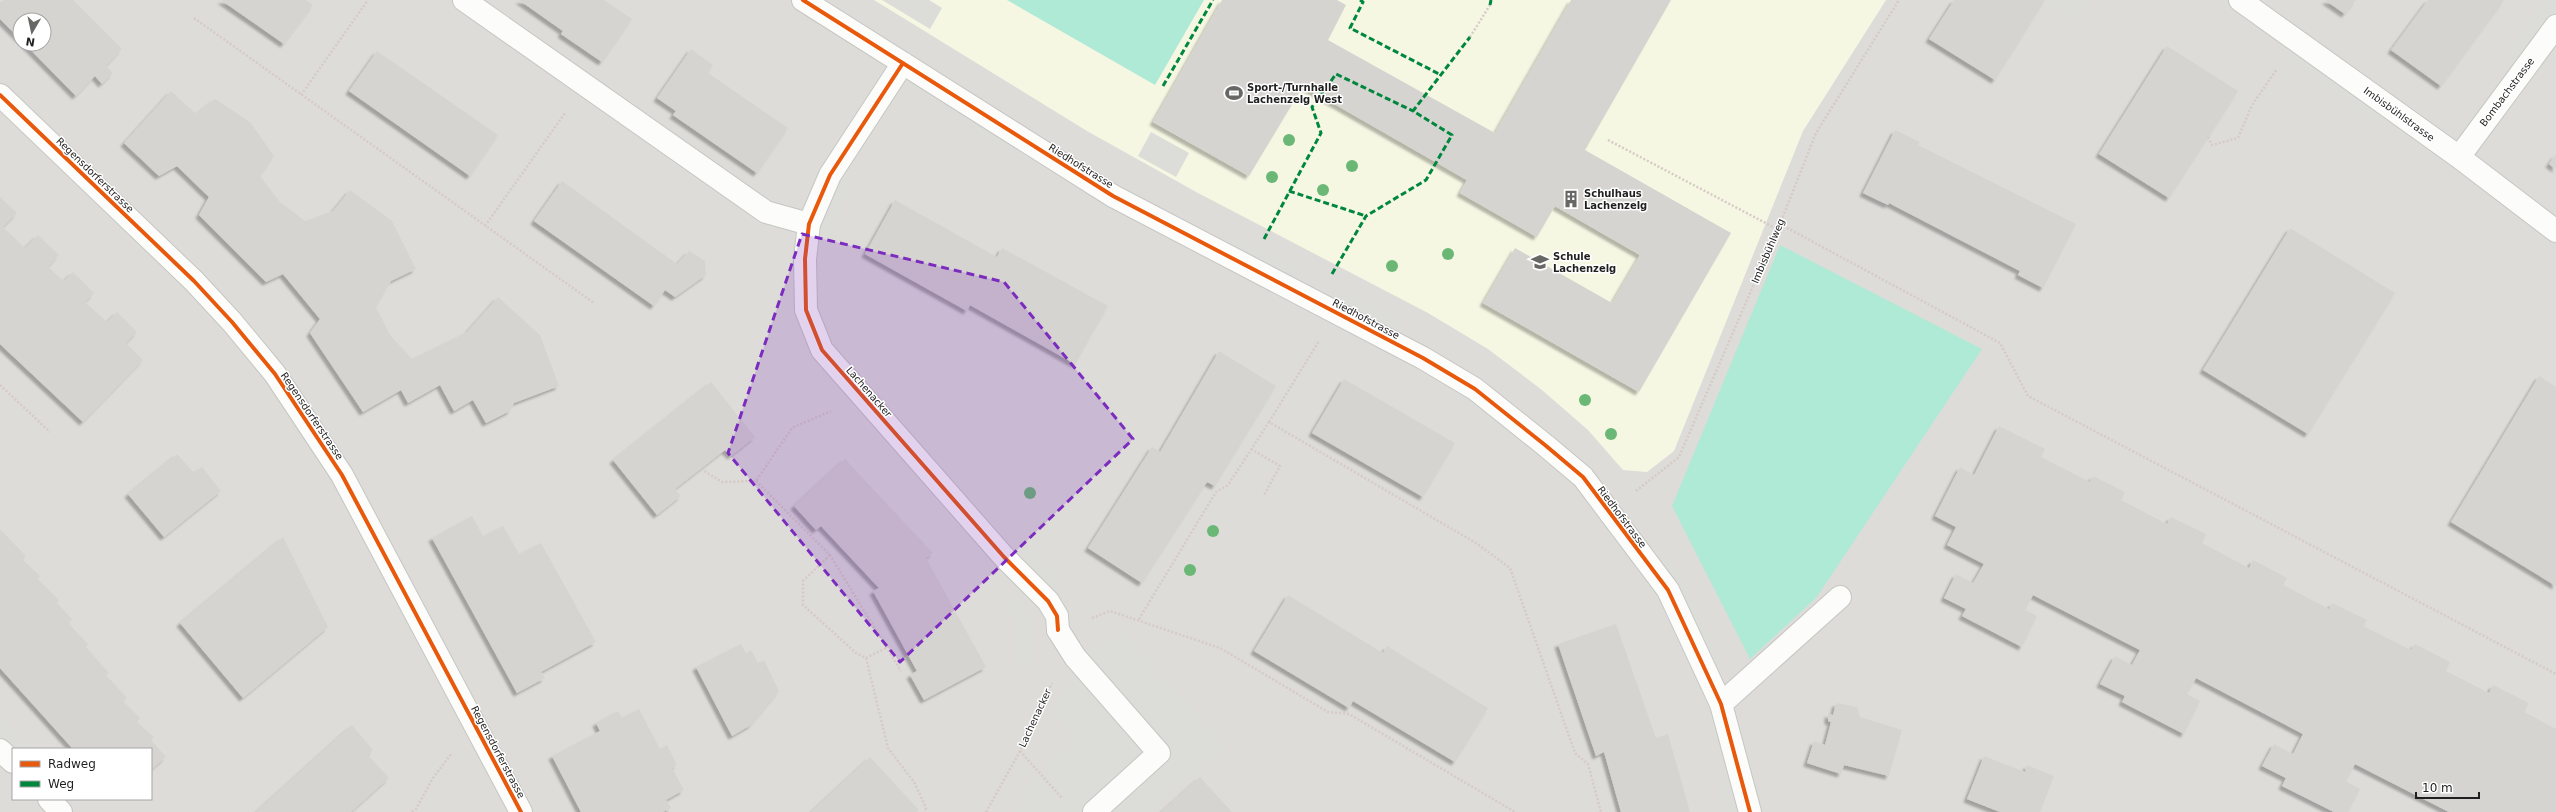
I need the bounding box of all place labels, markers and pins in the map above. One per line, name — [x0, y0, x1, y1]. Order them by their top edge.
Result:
place label: Sport-/Turnhalle Lachenzelg West — [1247, 82, 1342, 105]
sports icon: Sport-/Turnhalle Lachenzelg West — [1224, 83, 1244, 103]
place label: Schulhaus Lachenzelg — [1584, 188, 1647, 211]
building icon: Schulhaus Lachenzelg — [1561, 189, 1581, 209]
place label: Schule Lachenzelg — [1553, 251, 1616, 274]
school or university icon: Schule Lachenzelg — [1530, 252, 1550, 272]

